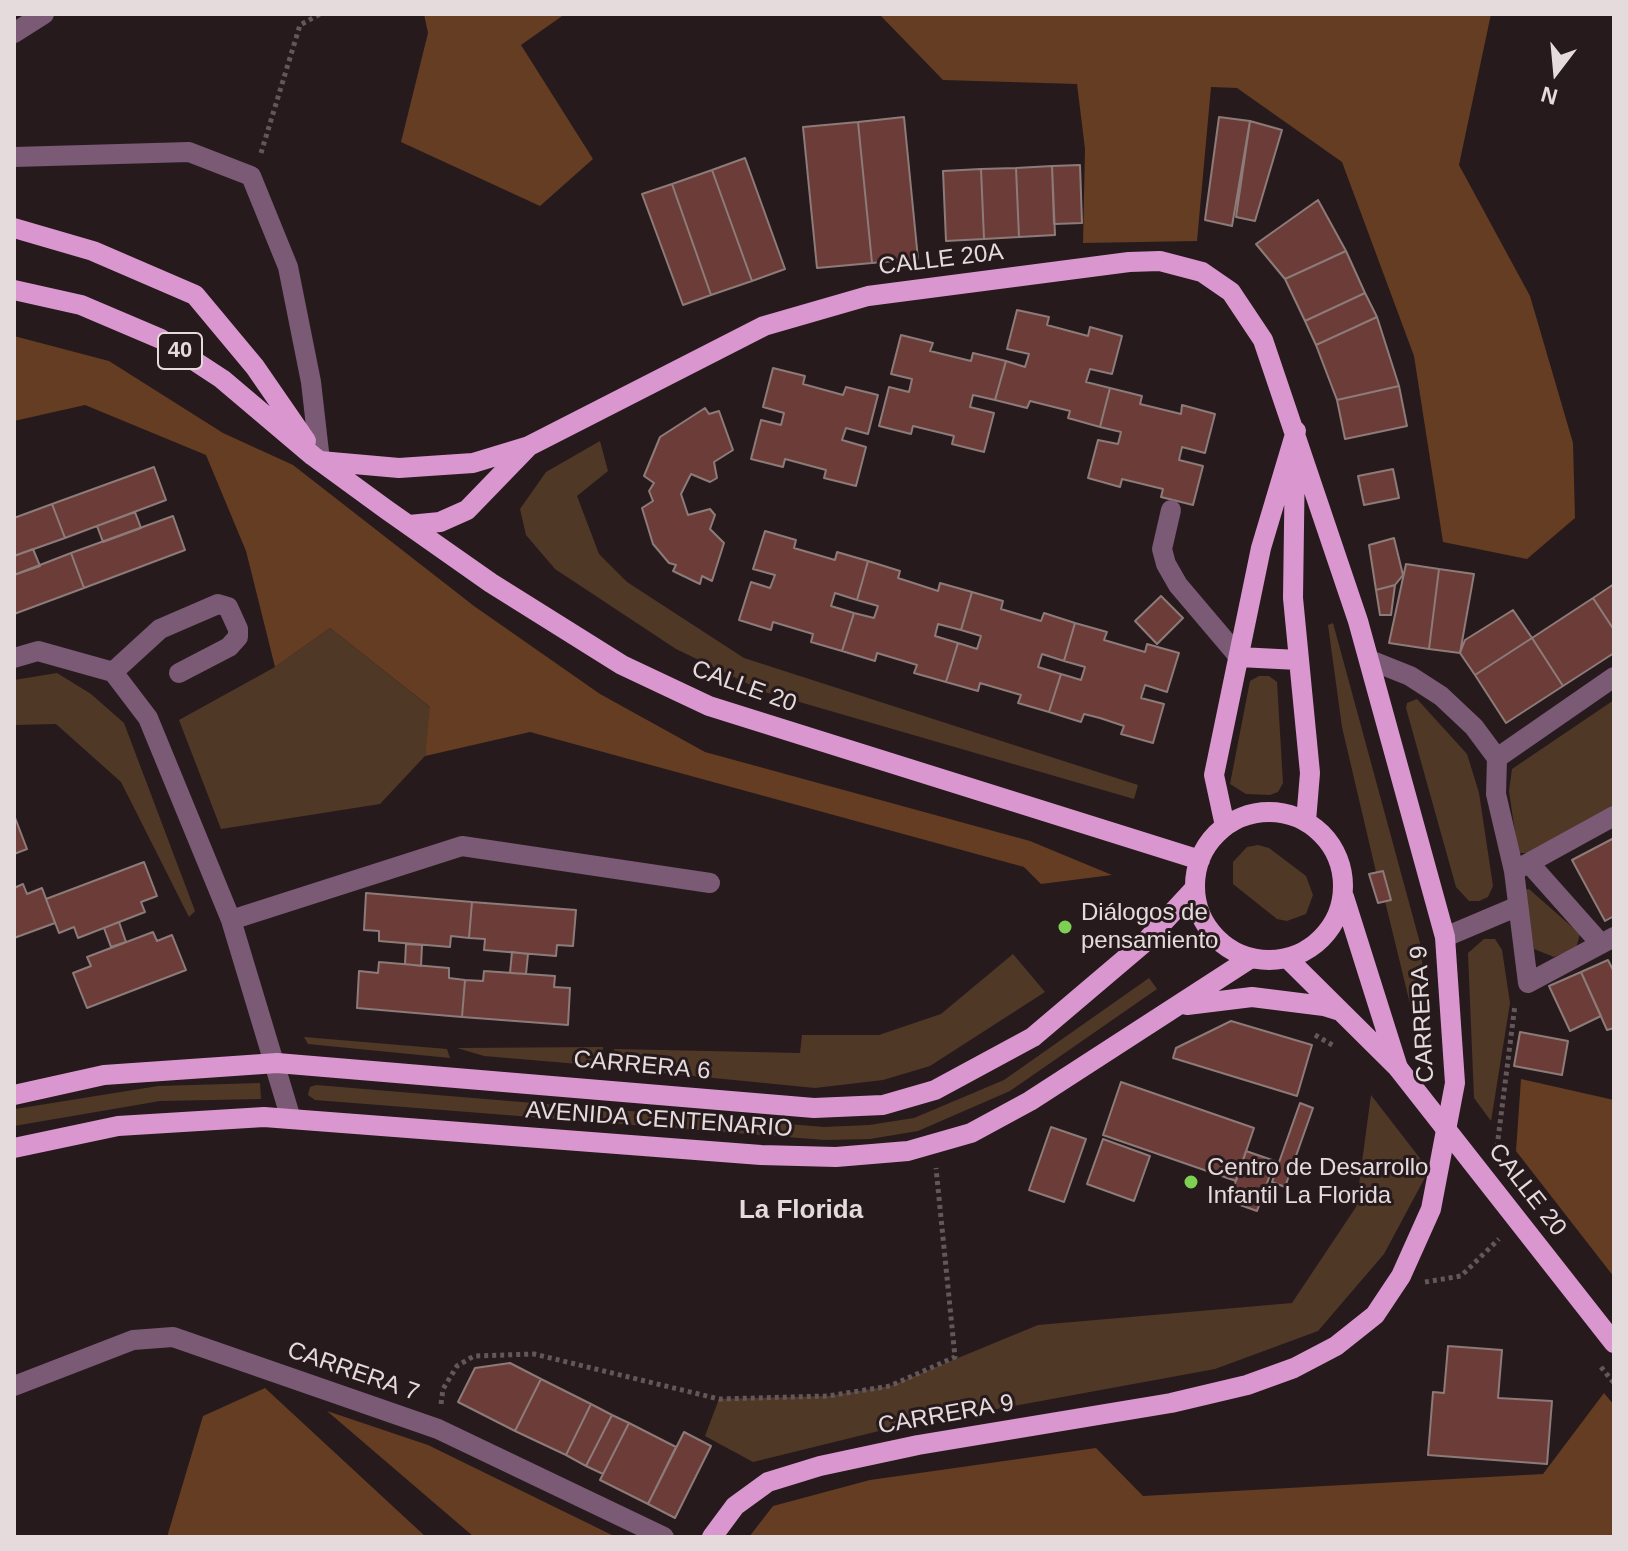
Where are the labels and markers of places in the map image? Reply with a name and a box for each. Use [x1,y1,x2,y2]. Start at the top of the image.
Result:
place label: Diálogos de pensamiento [1081,899,1218,955]
marker: Diálogos de pensamiento [1056,918,1074,936]
place label: Centro de Desarrollo Infantil La Florida [1207,1154,1428,1210]
marker: Centro de Desarrollo Infantil La Florida [1182,1173,1200,1191]

